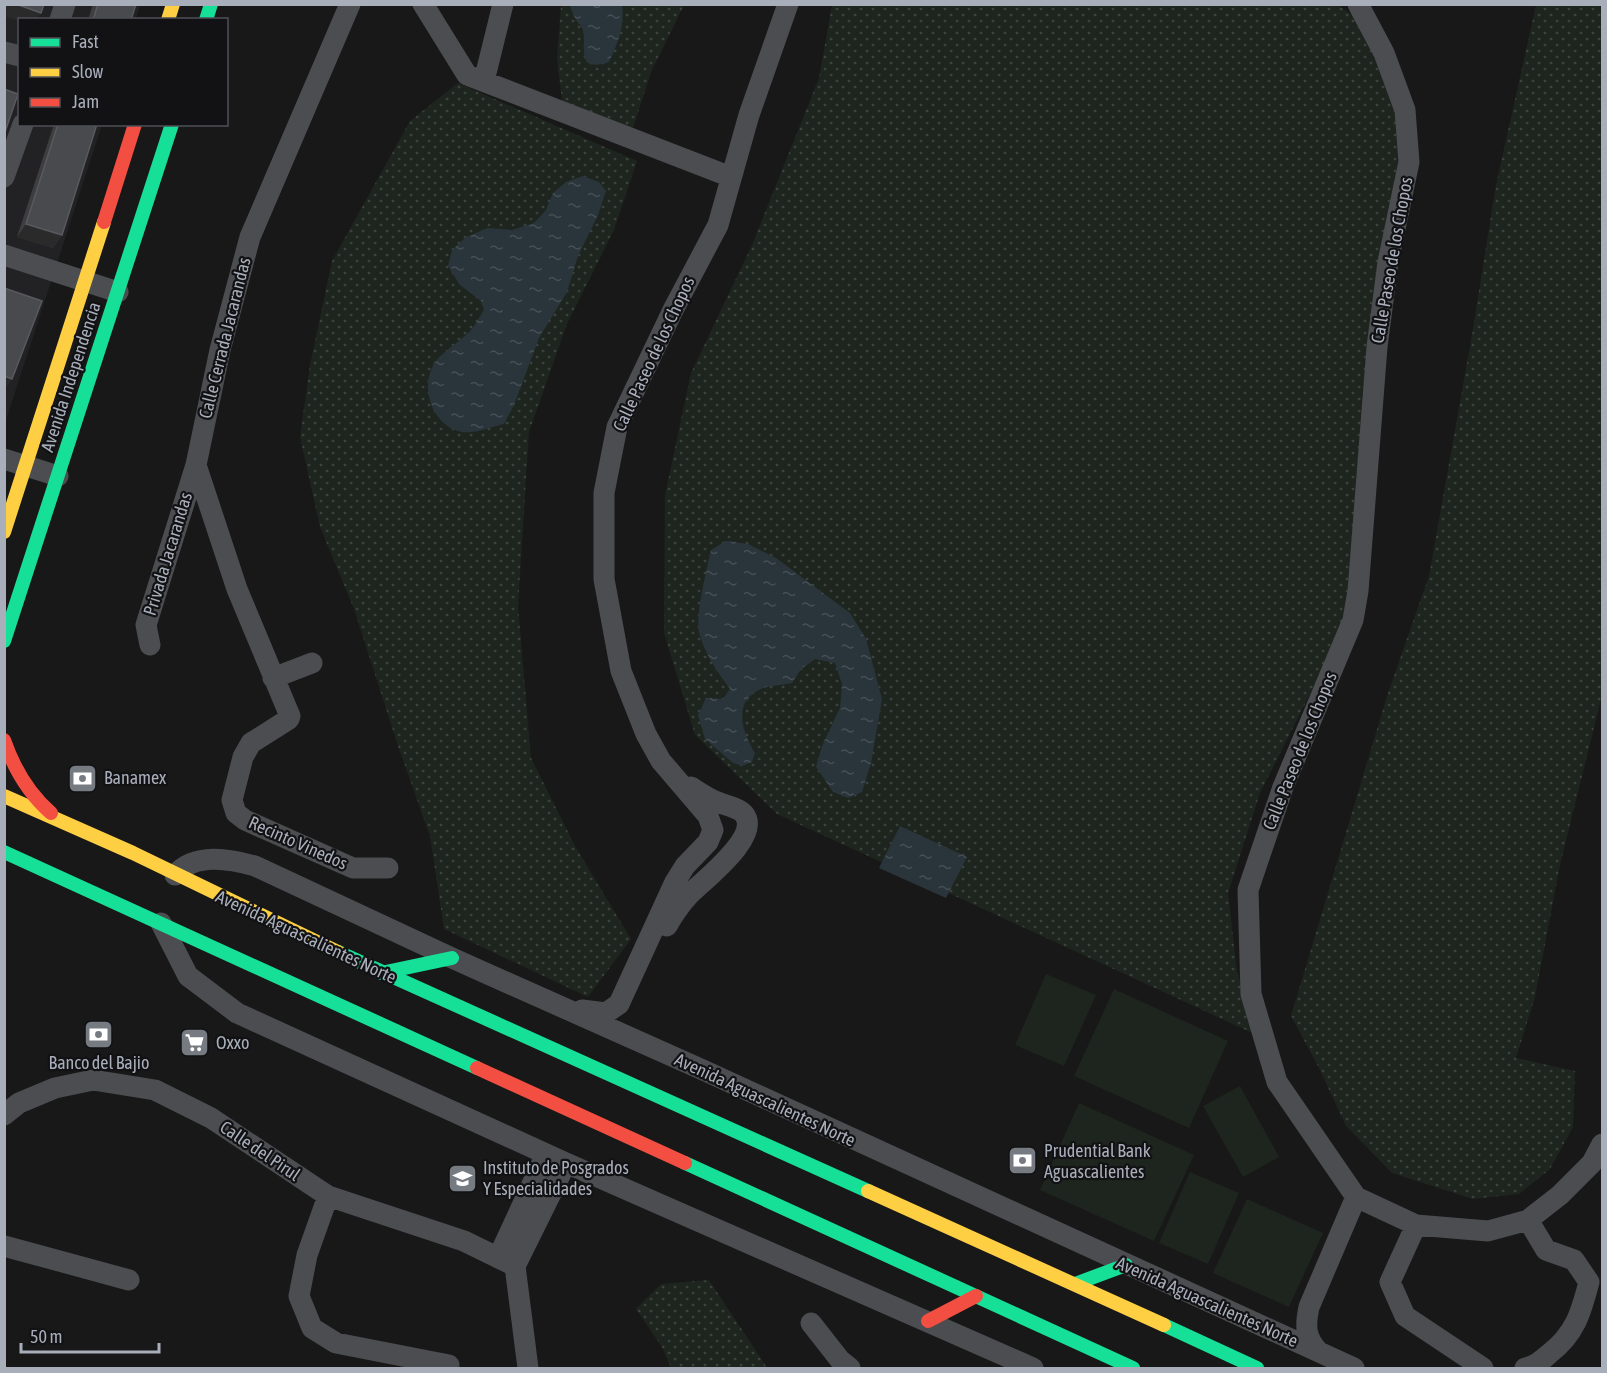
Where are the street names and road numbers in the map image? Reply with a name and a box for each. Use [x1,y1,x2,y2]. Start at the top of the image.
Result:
street label: Calle Paseo de los Chopos [1367,175,1416,345]
street label: Calle Cerrada Jacarandas [194,255,255,421]
street label: Calle Paseo de los Chopos [608,273,699,435]
street label: Avenida Independencia [36,299,105,455]
street label: Privada Jacarandas [139,490,196,618]
street label: Calle Paseo de los Chopos [1258,669,1341,833]
street label: Recinto Vinedos [246,811,351,874]
street label: Avenida Aguascalientes Norte [213,885,400,988]
street label: Avenida Aguascalientes Norte [672,1048,859,1151]
street label: Calle del Pirul [216,1116,304,1185]
street label: Avenida Aguascalientes Norte [1113,1252,1301,1351]

